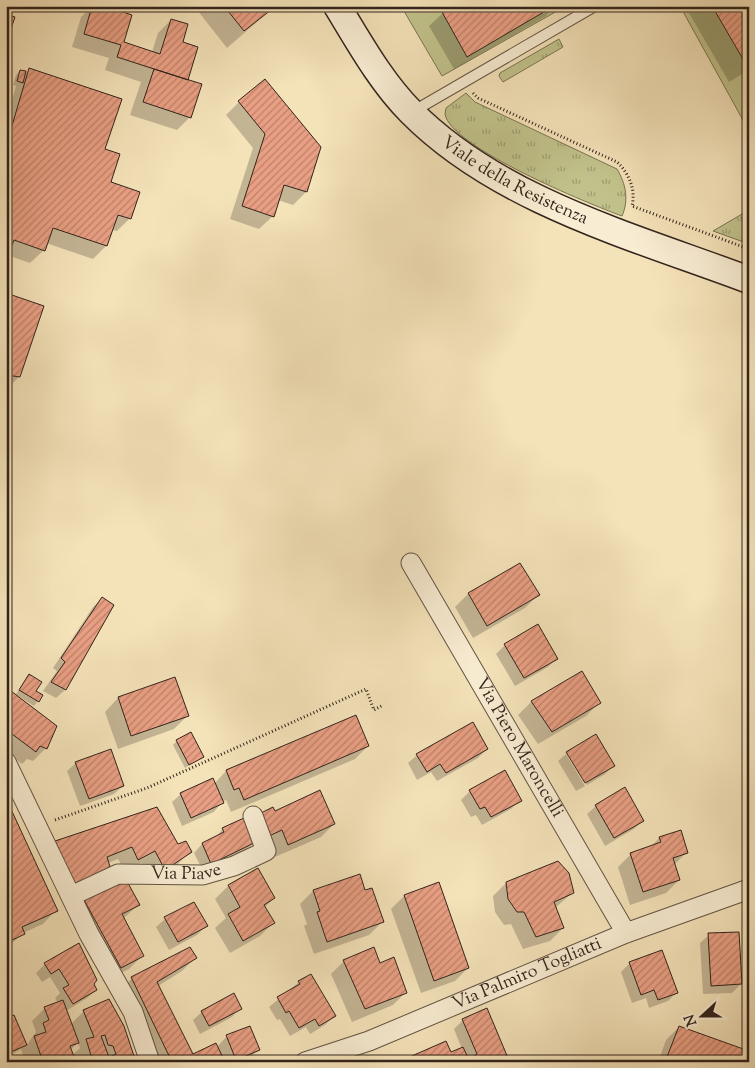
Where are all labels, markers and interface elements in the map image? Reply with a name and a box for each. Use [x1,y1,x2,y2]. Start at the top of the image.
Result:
street label: Viale della Resistenza [435,130,592,232]
street label: Via Piero Maroncelli [468,673,569,823]
street label: Via Piave [150,857,225,888]
street label: Via Palmiro Togliatti [449,932,606,1017]
north arrow [678,990,728,1040]
text: N [680,1011,703,1029]

